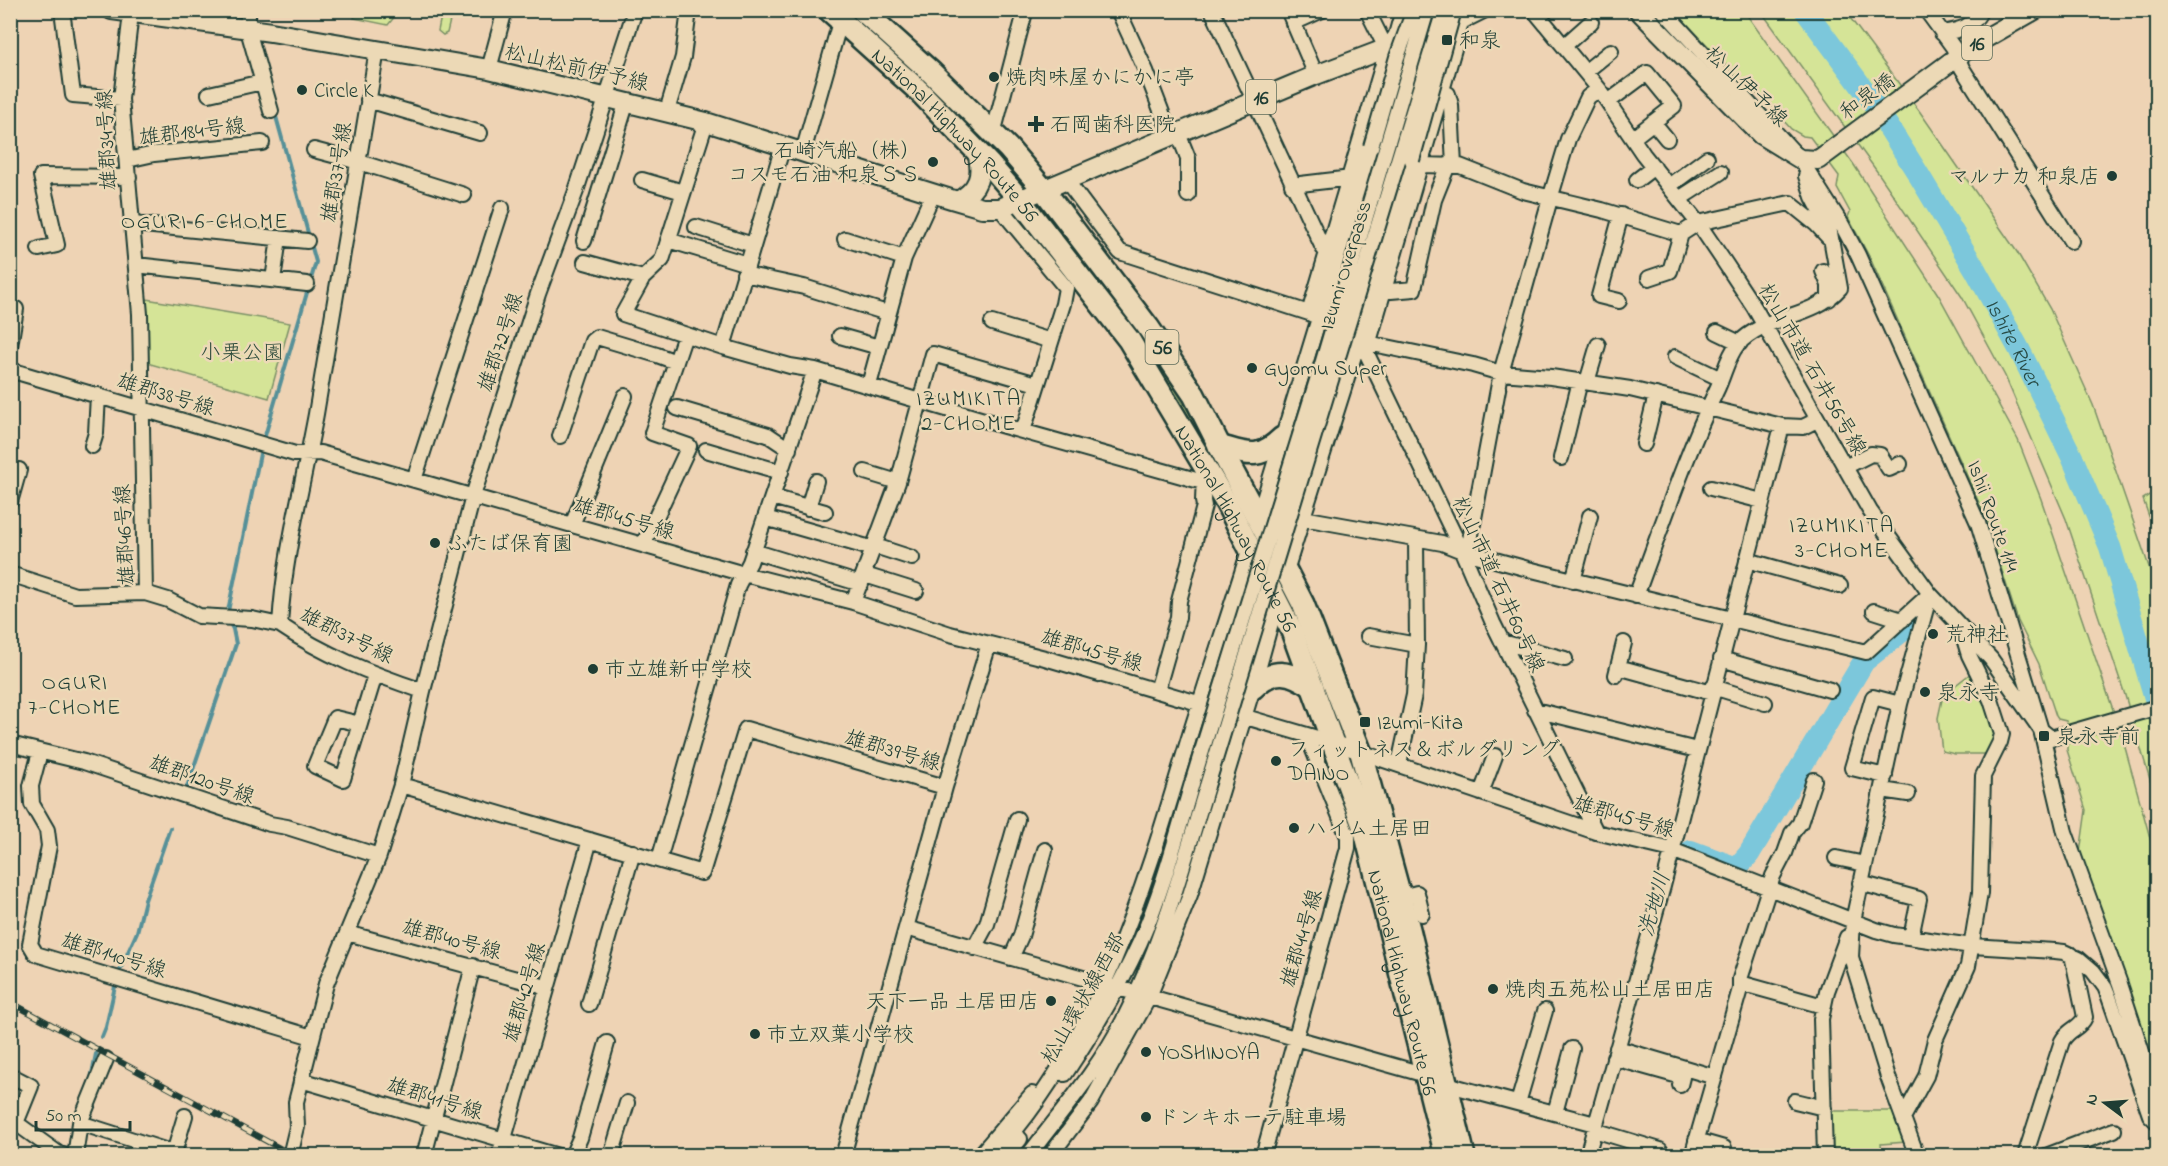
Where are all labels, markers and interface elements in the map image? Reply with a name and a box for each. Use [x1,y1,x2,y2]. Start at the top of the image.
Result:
road number: 16 [1962,26,1992,60]
place label: 和泉 [1459,27,1501,57]
marker: 和泉 [1440,33,1454,47]
street label: 松山松前伊予線 [502,38,652,100]
street label: 松山伊予線 [1697,40,1794,135]
street label: National Highway Route 56 [864,42,1045,230]
place label: 焼肉味屋かにかに亭 [1006,64,1195,94]
street label: 和泉橋 [1834,67,1902,128]
marker: 焼肉味屋かにかに亭 [987,70,1001,84]
place label: Circle K [314,77,374,107]
road number: 16 [1246,80,1276,114]
marker: Circle K [295,83,309,97]
street label: 雄郡34号線 [90,89,126,191]
place label: 石岡歯科医院 [1050,111,1176,141]
street label: 雄郡184号線 [137,112,247,154]
marker: 石岡歯科医院 [1027,115,1045,133]
street label: 雄郡37号線 [315,120,361,225]
place label: 石崎汽船（株） コスモ石油 和泉ＳＳ [728,137,921,191]
marker: 石崎汽船（株） コスモ石油 和泉ＳＳ [926,155,940,169]
place label: マルナカ 和泉店 [1948,163,2100,193]
marker: マルナカ 和泉店 [2105,169,2119,183]
street label: Izumi Overpass [1313,197,1381,334]
district label: OGURI 6-CHOME [121,207,289,239]
street label: 松山市道 石井56号線 [1750,278,1873,462]
street label: 雄郡72号線 [472,289,532,396]
water label: Ishite River [1975,294,2049,396]
road number: 56 [1146,330,1178,364]
park label: 小栗公園 [200,339,284,369]
place label: Gyomu Super [1264,355,1387,387]
marker: Gyomu Super [1245,361,1259,375]
street label: 雄郡38号線 [113,367,218,425]
district label: IZUMIKITA 2-CHOME [916,384,1022,441]
street label: National Highway Route 56 [1166,420,1303,638]
street label: Ishii Route 114 [1958,457,2026,577]
street label: 雄郡46号線 [108,483,144,587]
street label: 雄郡45号線 [569,491,678,549]
street label: 松山市道 石井60号線 [1443,492,1551,678]
district label: IZUMIKITA 3-CHOME [1789,511,1895,568]
place label: ふたば保育園 [447,530,573,560]
marker: ふたば保育園 [428,536,442,550]
street label: 雄郡37号線 [294,601,398,672]
place label: 荒神社 [1945,621,2008,651]
street label: 雄郡45号線 [1037,623,1146,681]
marker: 荒神社 [1926,627,1940,641]
place label: 市立雄新中学校 [605,656,752,686]
marker: 市立雄新中学校 [586,662,600,676]
district label: OGURI 7-CHOME [28,668,122,725]
place label: 泉永寺 [1937,679,2000,709]
marker: 泉永寺 [1918,685,1932,699]
place label: Izumi-Kita [1377,709,1463,739]
marker: Izumi-Kita [1358,715,1372,729]
place label: 泉永寺前 [2056,723,2140,753]
street label: 雄郡39号線 [841,724,944,780]
marker: 泉永寺前 [2037,729,2051,743]
place label: フィットネス＆ボルダリング DAINO [1287,736,1561,790]
street label: 雄郡120号線 [144,749,258,813]
marker: フィットネス＆ボルダリング DAINO [1269,754,1283,768]
street label: 雄郡45号線 [1569,789,1678,847]
place label: ハイム土居田 [1306,815,1431,845]
marker: ハイム土居田 [1287,821,1301,835]
street label: National Highway Route 56 [1358,867,1443,1099]
water label: 洗地川 [1631,869,1680,941]
street label: 雄郡44号線 [1275,886,1331,991]
street label: 雄郡40号線 [398,913,504,969]
street label: 雄郡140号線 [57,927,170,987]
street label: 松山環状線西部 [1035,928,1134,1070]
street label: 雄郡42号線 [497,939,555,1046]
place label: 焼肉五苑松山土居田店 [1505,976,1715,1006]
marker: 焼肉五苑松山土居田店 [1486,982,1500,996]
place label: 天下一品 土居田店 [866,988,1039,1018]
marker: 天下一品 土居田店 [1044,994,1058,1008]
place label: 市立双葉小学校 [767,1021,914,1051]
marker: 市立双葉小学校 [748,1027,762,1041]
place label: YOSHINOYA [1158,1039,1260,1069]
marker: YOSHINOYA [1139,1045,1153,1059]
street label: 雄郡41号線 [383,1071,486,1129]
north arrow [2075,1073,2135,1133]
text: N [2079,1091,2106,1108]
scale bar [36,1094,130,1132]
text: 50 m [45,1104,82,1130]
place label: ドンキホーテ駐車場 [1158,1104,1347,1134]
marker: ドンキホーテ駐車場 [1139,1110,1153,1124]

